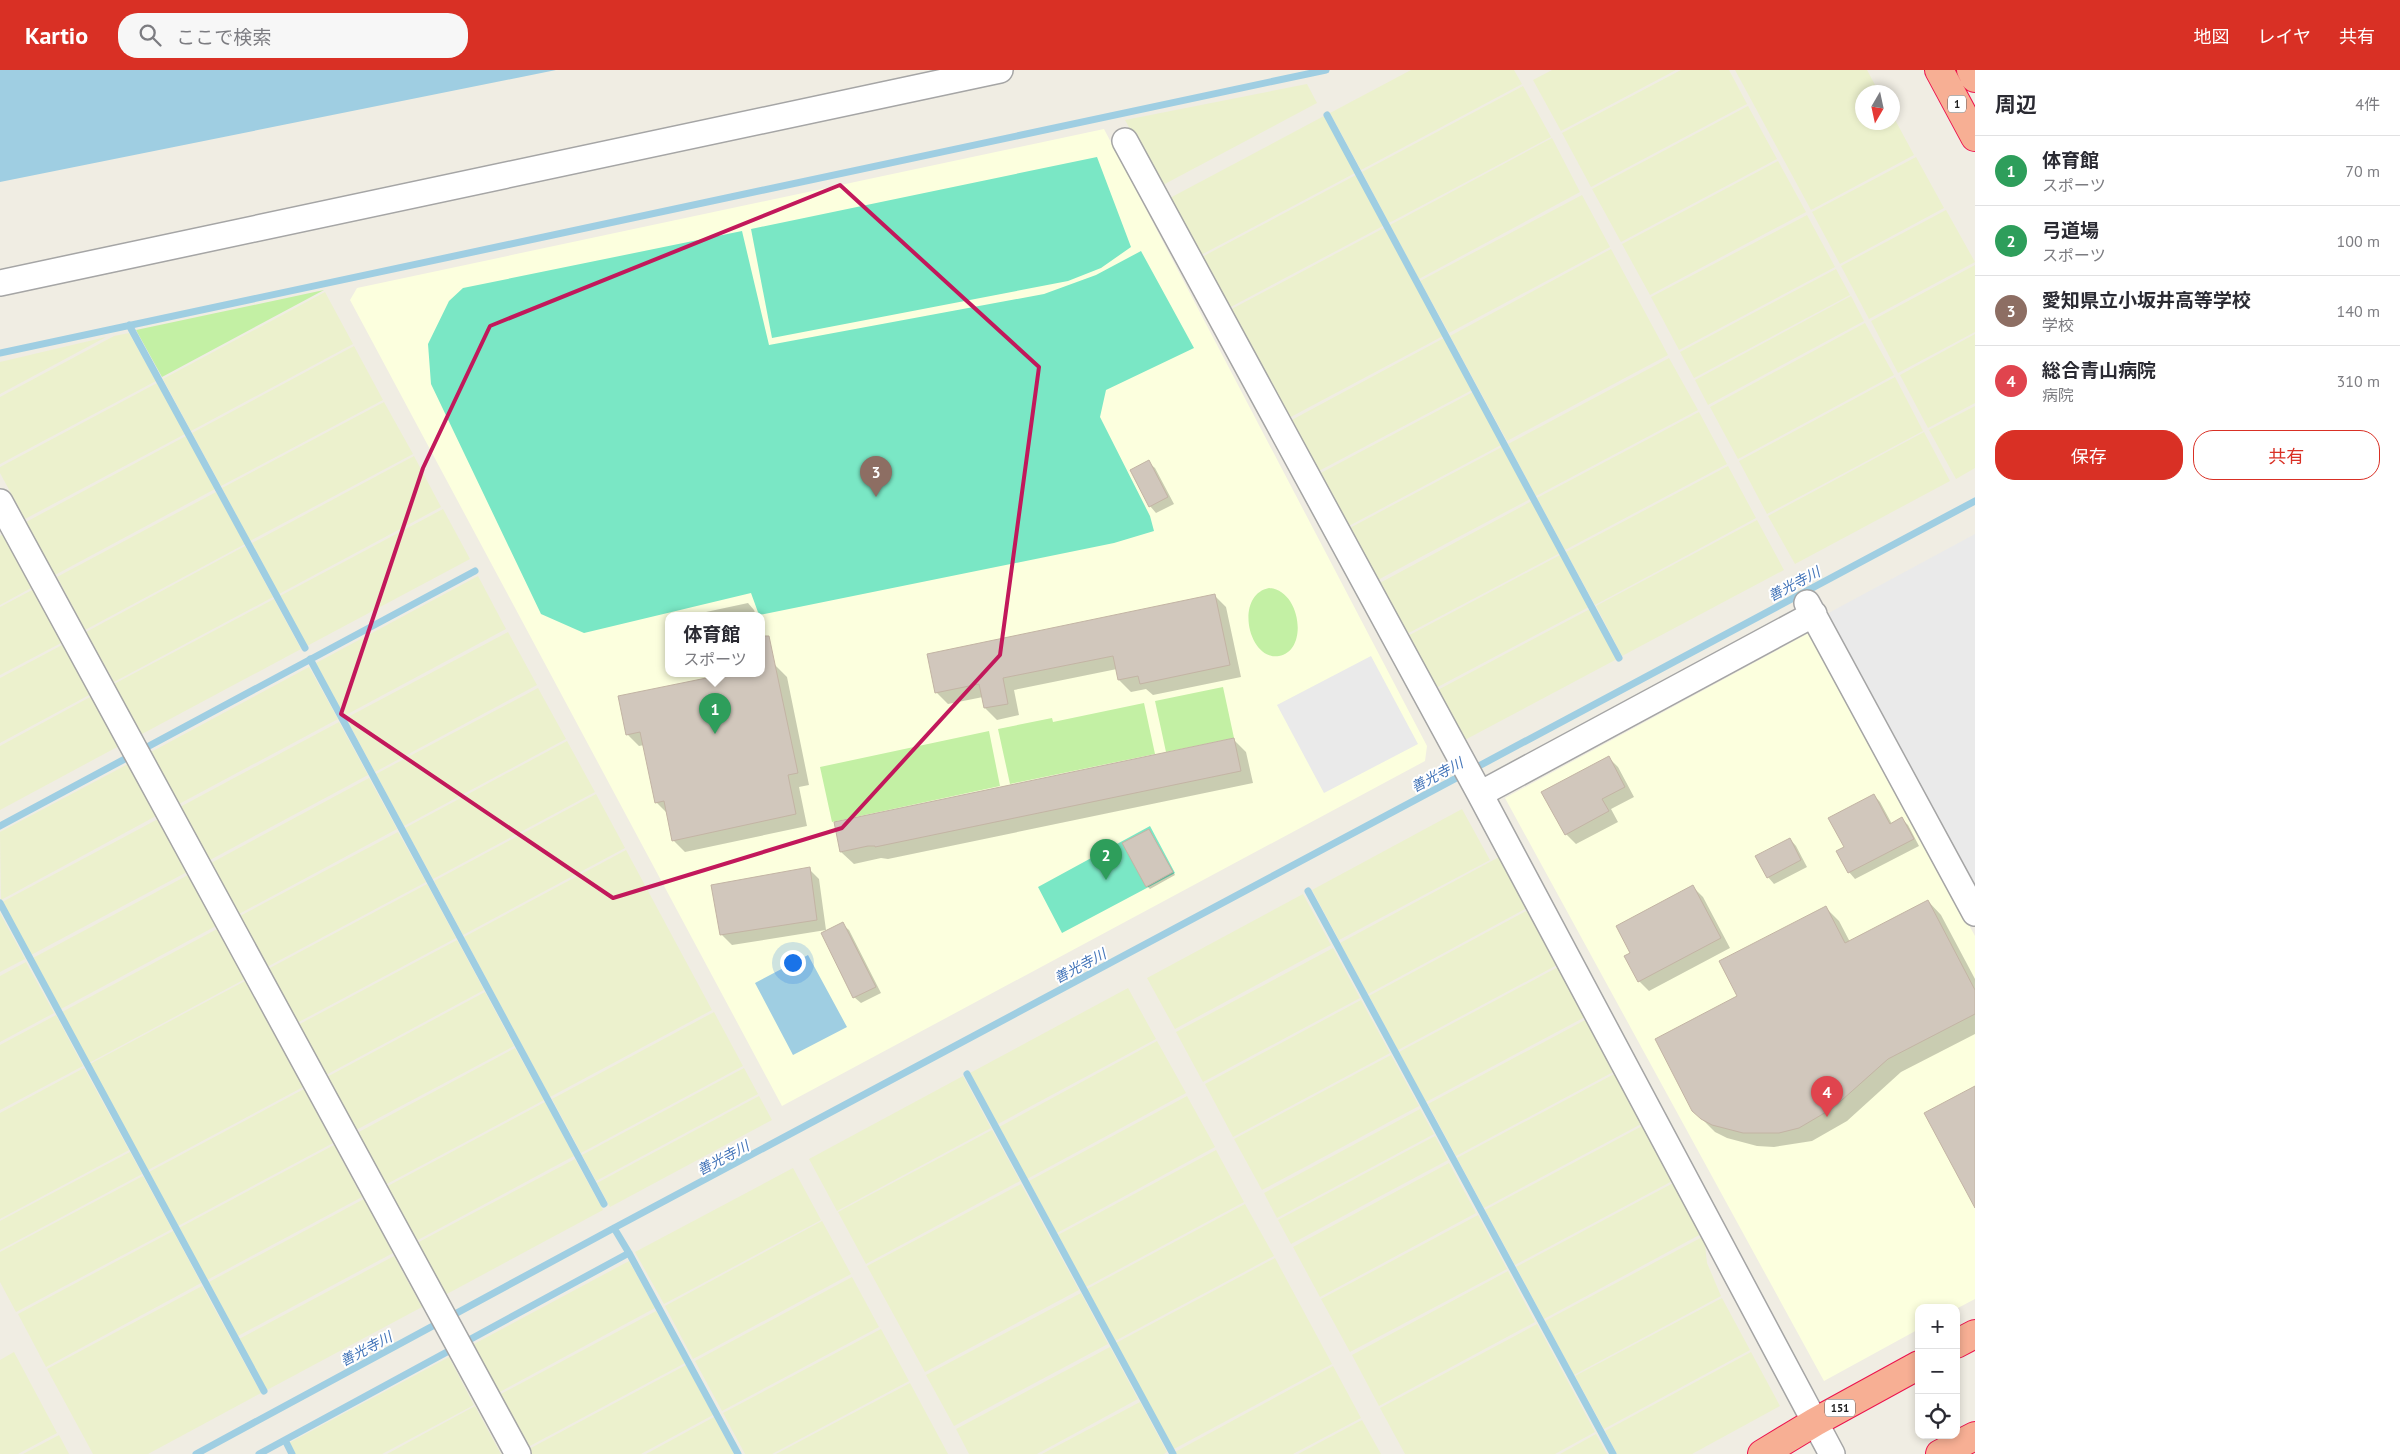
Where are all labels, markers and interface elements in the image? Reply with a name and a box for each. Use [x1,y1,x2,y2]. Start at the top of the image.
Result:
search box [118,13,468,58]
text: Kartio [25,20,88,51]
icon: search [136,21,164,49]
text: ここで検索 [176,25,271,49]
text: 地図 [2194,25,2230,48]
text: レイヤ [2258,25,2311,48]
text: 共有 [2339,25,2375,48]
north arrow [1855,85,1900,130]
text: 周辺 [1995,91,2037,118]
text: 4件 [2355,94,2380,114]
road number: 1 [1948,96,1966,112]
text: 体育館 [2042,148,2099,172]
text: 1 [2006,161,2016,181]
text: 70 m [2345,161,2380,181]
text: スポーツ [2042,175,2106,195]
text: 弓道場 [2042,218,2099,242]
text: 2 [2006,231,2016,251]
text: 100 m [2337,231,2380,251]
text: スポーツ [2042,245,2106,265]
text: 愛知県立小坂井高等学校 [2042,288,2251,312]
text: 3 [2006,301,2016,321]
text: 140 m [2337,301,2380,321]
text: 学校 [2042,315,2074,335]
text: 総合青山病院 [2042,358,2156,382]
text: 4 [2006,371,2016,391]
text: 310 m [2337,371,2380,391]
text: 病院 [2042,385,2074,405]
button: 保存 [1995,430,2183,480]
button: 共有 [2193,430,2380,480]
pin: 3 [860,456,892,497]
water label: 善光寺川 [1765,562,1825,605]
popup [665,612,765,677]
text: 体育館 [683,622,740,646]
text: スポーツ [683,649,747,669]
pin: 1 [699,693,731,734]
water label: 善光寺川 [1408,753,1468,796]
pin: 2 [1090,839,1122,880]
water label: 善光寺川 [1051,944,1111,987]
your location [780,950,806,976]
pin: 4 [1811,1076,1843,1117]
water label: 善光寺川 [694,1136,754,1179]
map controls [1915,1304,1960,1439]
button: + [1915,1304,1960,1349]
water label: 善光寺川 [337,1327,397,1370]
button: − [1915,1349,1960,1394]
button: locate [1915,1394,1960,1439]
road number: 151 [1825,1400,1855,1416]

